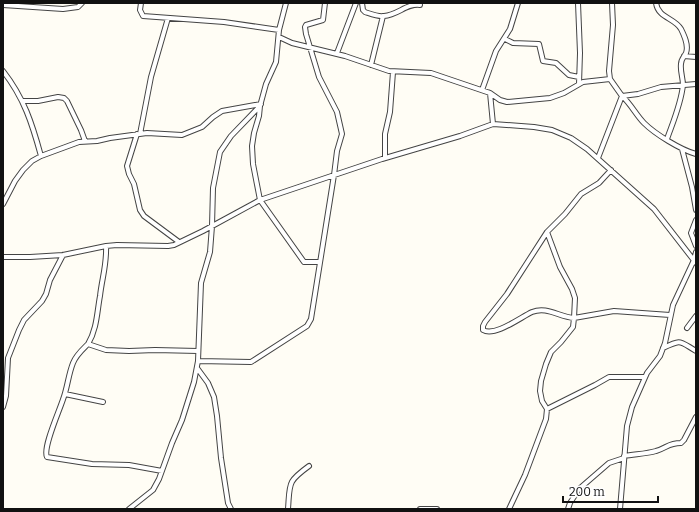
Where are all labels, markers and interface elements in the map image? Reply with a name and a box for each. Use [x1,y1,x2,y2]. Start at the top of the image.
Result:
scale bar [563,478,658,504]
text: 200 m [569,485,605,499]

